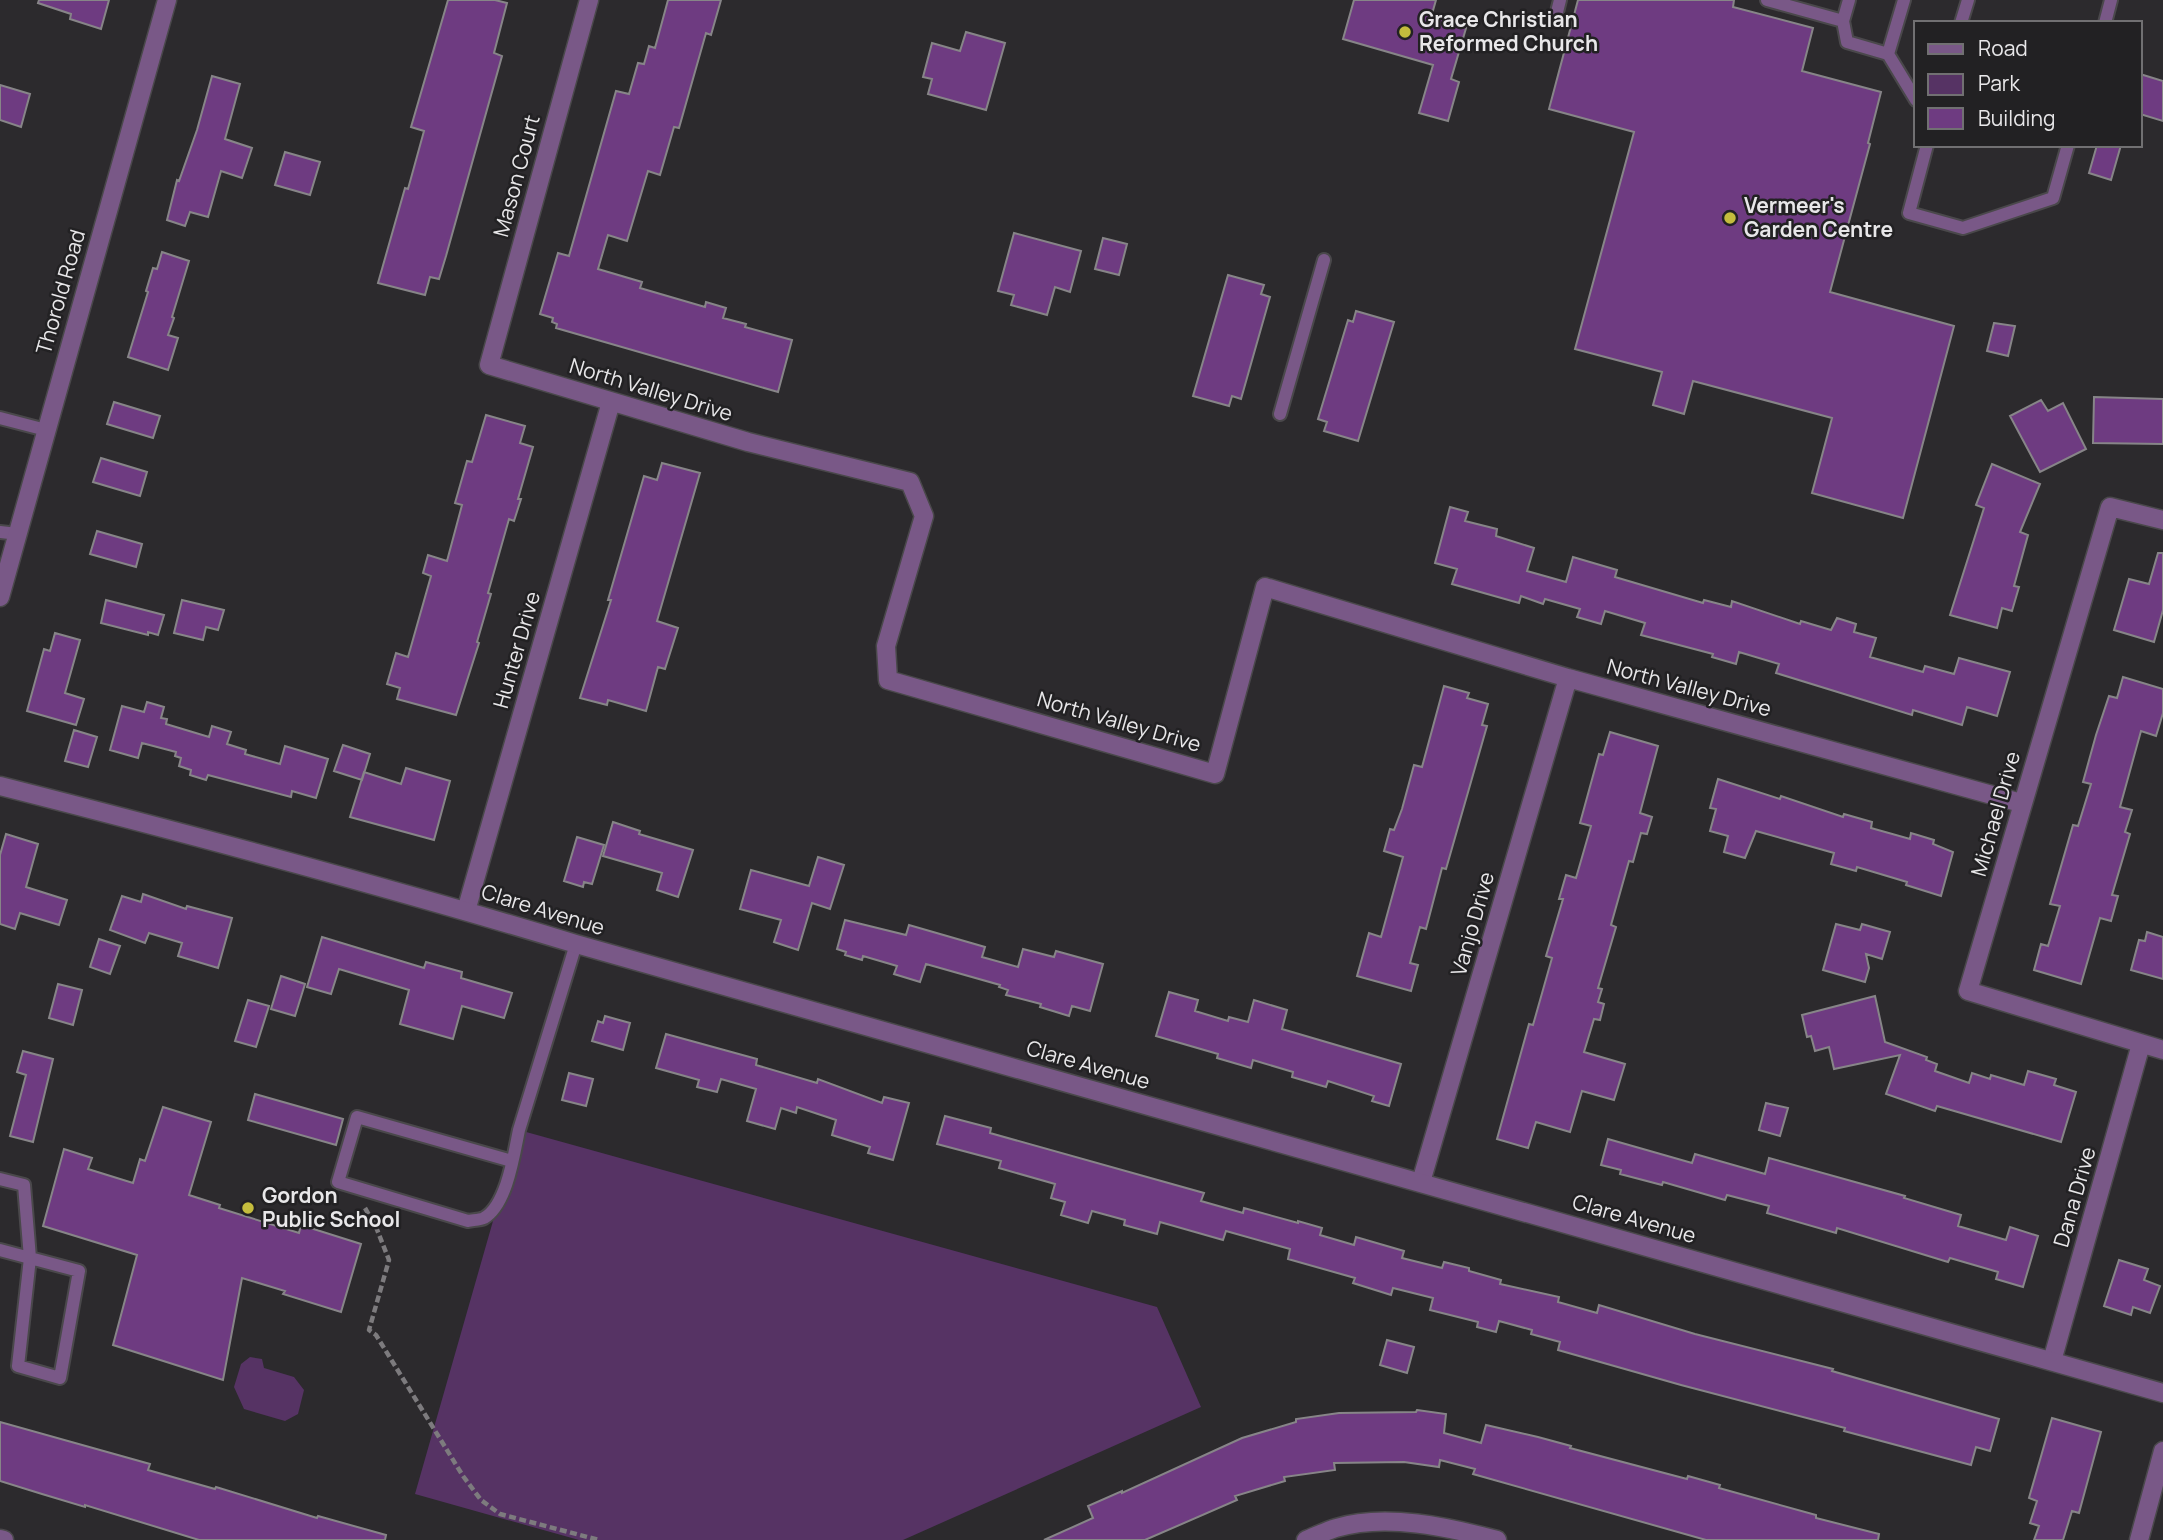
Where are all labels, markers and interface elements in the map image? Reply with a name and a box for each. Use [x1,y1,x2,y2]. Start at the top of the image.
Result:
place label: Grace Christian Reformed Church [1419,5,1598,57]
legend [1914,21,2142,147]
marker: Grace Christian Reformed Church [1397,24,1413,40]
text: Road [1978,34,2028,62]
text: Park [1978,69,2020,97]
text: Building [1978,104,2055,132]
street label: Mason Court [486,112,546,240]
place label: Vermeer's Garden Centre [1744,191,1893,243]
marker: Vermeer's Garden Centre [1722,210,1738,226]
street label: Thorold Road [29,226,91,357]
street label: North Valley Drive [566,351,736,427]
street label: Hunter Drive [486,588,546,711]
street label: North Valley Drive [1604,652,1775,722]
street label: North Valley Drive [1034,684,1204,758]
street label: Michael Drive [1964,748,2026,879]
street label: Vanjo Drive [1444,869,1500,979]
street label: Clare Avenue [478,877,608,941]
street label: Clare Avenue [1023,1033,1153,1095]
street label: Dana Drive [2046,1143,2102,1250]
place label: Gordon Public School [262,1181,400,1233]
street label: Clare Avenue [1569,1187,1699,1249]
marker: Gordon Public School [240,1200,256,1216]

